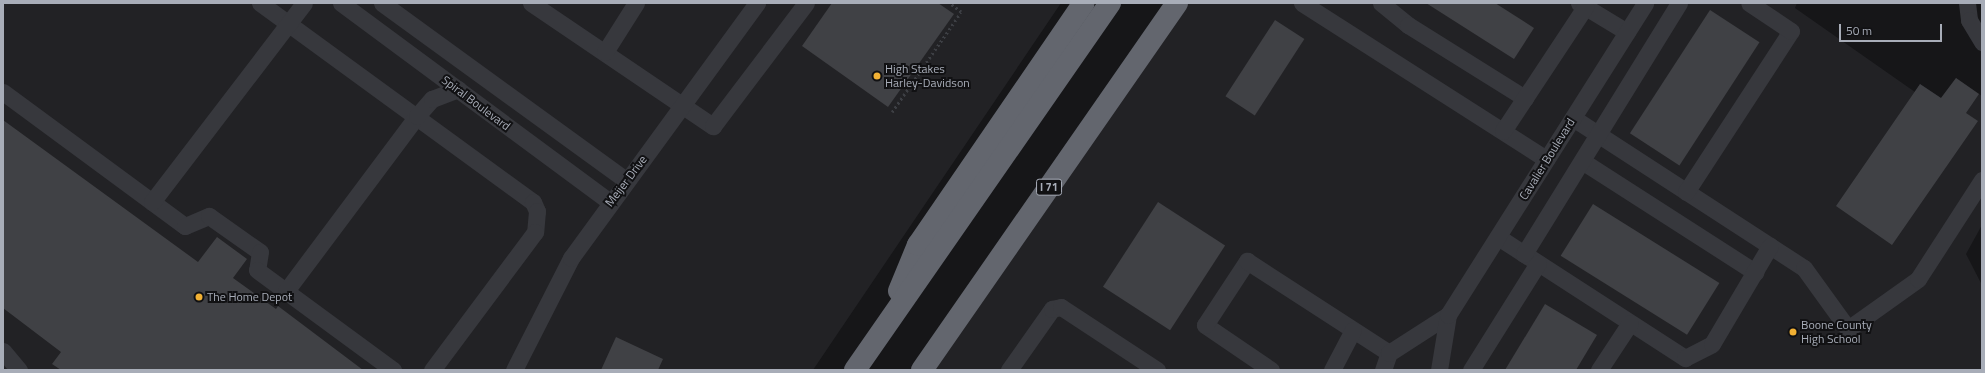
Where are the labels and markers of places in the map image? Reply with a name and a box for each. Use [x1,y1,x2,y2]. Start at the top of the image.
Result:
place label: High Stakes Harley-Davidson [885,62,970,90]
marker: High Stakes Harley-Davidson [872,71,882,81]
place label: The Home Depot [207,290,292,304]
marker: The Home Depot [194,292,204,302]
place label: Boone County High School [1801,318,1872,346]
marker: Boone County High School [1788,327,1798,337]

